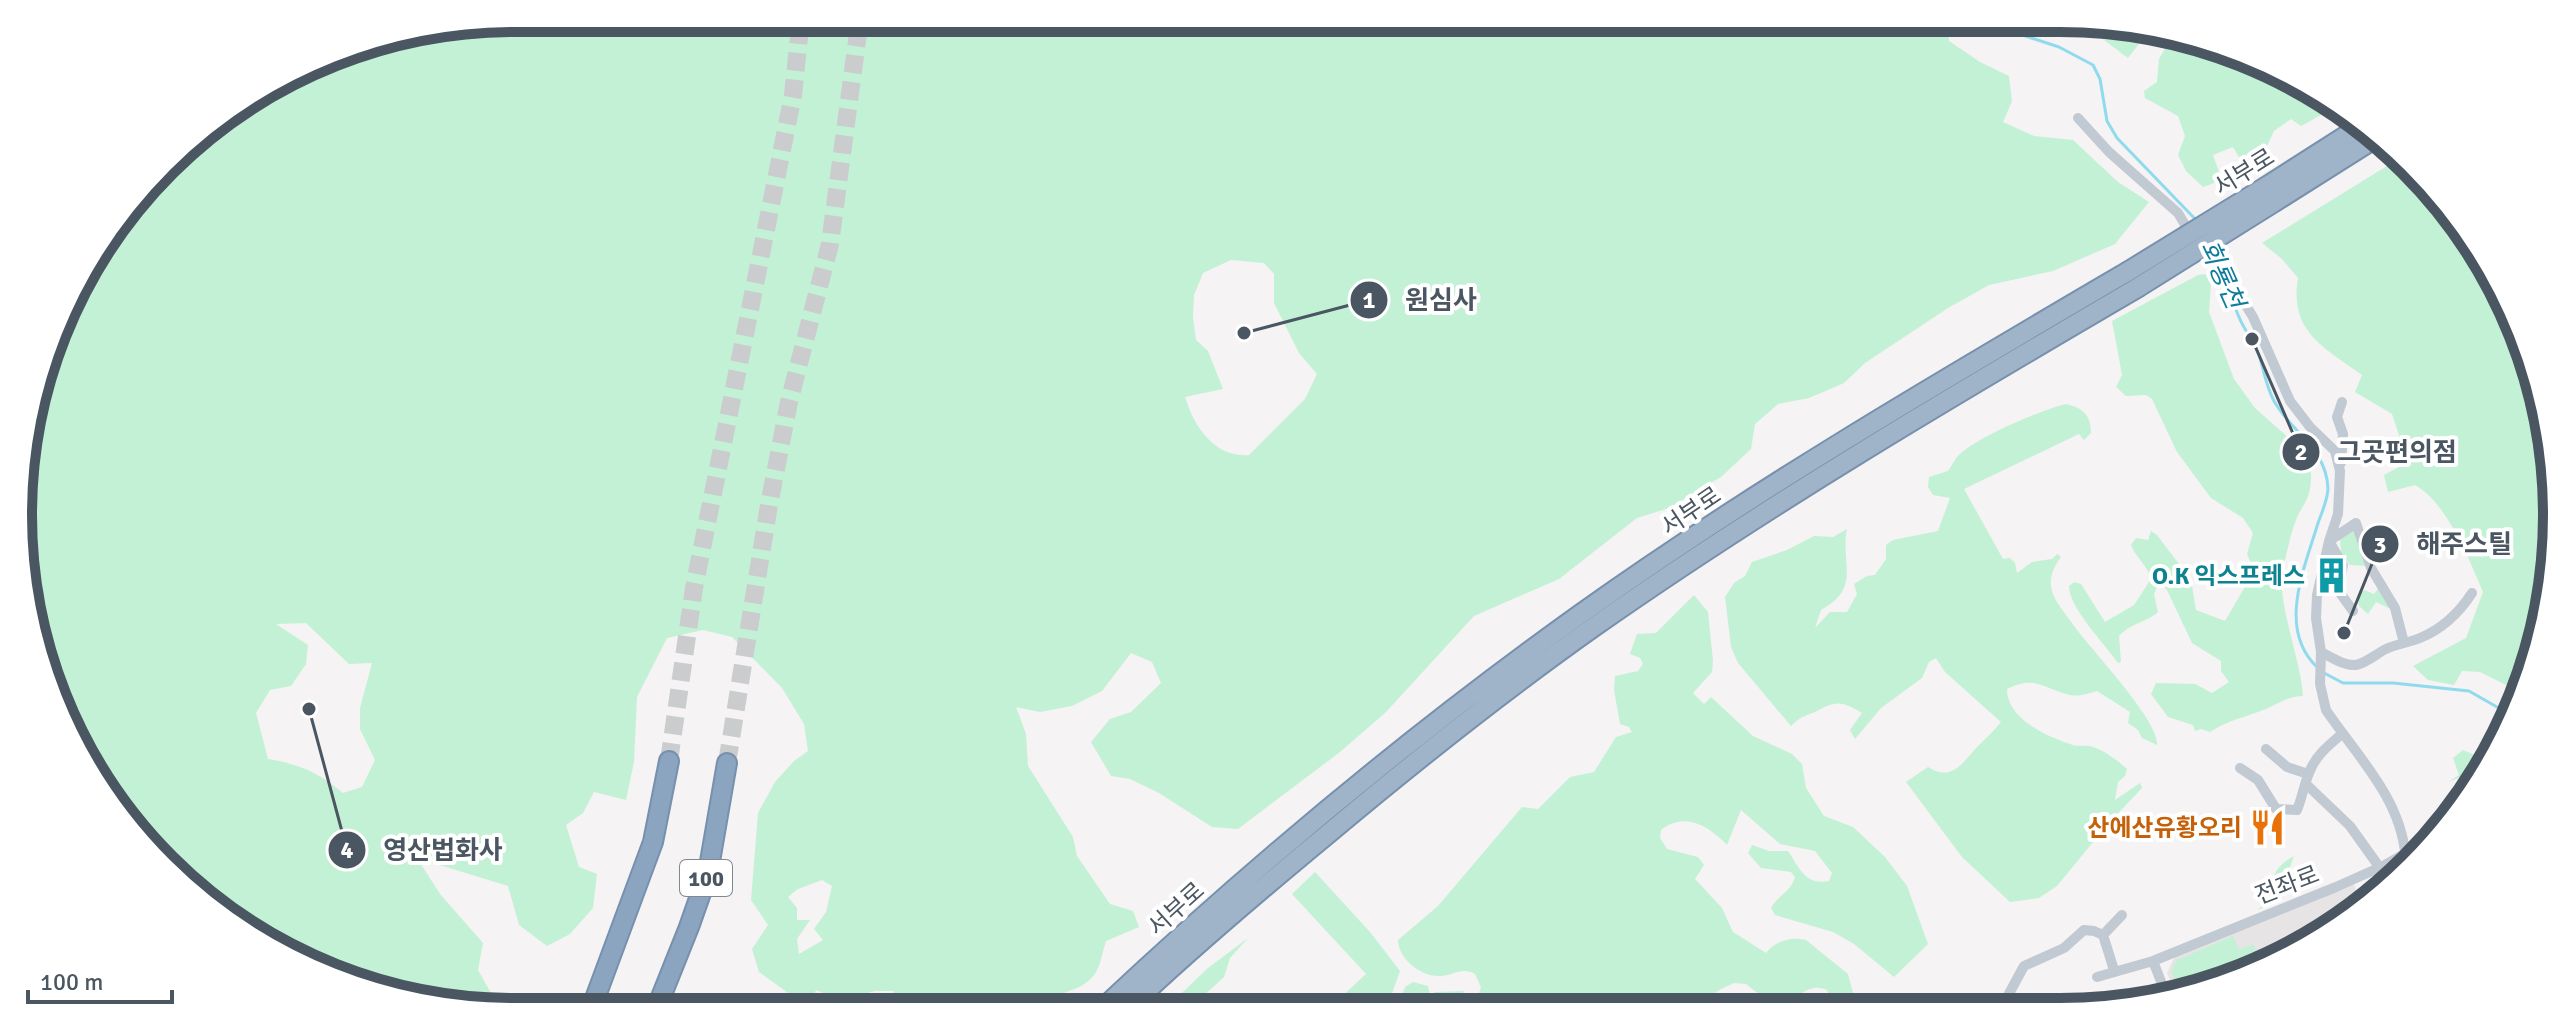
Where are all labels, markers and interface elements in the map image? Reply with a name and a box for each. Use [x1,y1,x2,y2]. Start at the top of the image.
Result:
street label: 서부로 [2208,142,2280,202]
water label: 회룡천 [2192,235,2252,317]
callout: 원심사 [1349,275,1493,325]
text: 1 [1363,285,1376,315]
text: 원심사 [1405,285,1477,317]
callout: 그곳편의점 [2281,427,2472,477]
text: 2 [2295,437,2307,467]
text: 그곳편의점 [2337,437,2457,469]
street label: 서부로 [1655,480,1727,542]
callout: 해주스틸 [2360,519,2528,569]
text: 해주스틸 [2416,529,2512,561]
text: 3 [2374,530,2386,560]
building icon: O.K 익스프레스 [2312,557,2350,595]
place label: O.K 익스프레스 [2152,561,2305,591]
restaurant icon: 산에산유황오리 [2249,809,2287,847]
place label: 산에산유황오리 [2087,813,2242,843]
callout: 영산법화사 [327,825,518,875]
text: 4 [341,835,354,865]
text: 영산법화사 [383,835,503,867]
street label: 전좌로 [2251,859,2323,911]
road number: 100 [680,860,732,896]
street label: 서부로 [1141,876,1211,942]
scale bar [28,954,172,1004]
text: 100 m [40,967,103,997]

